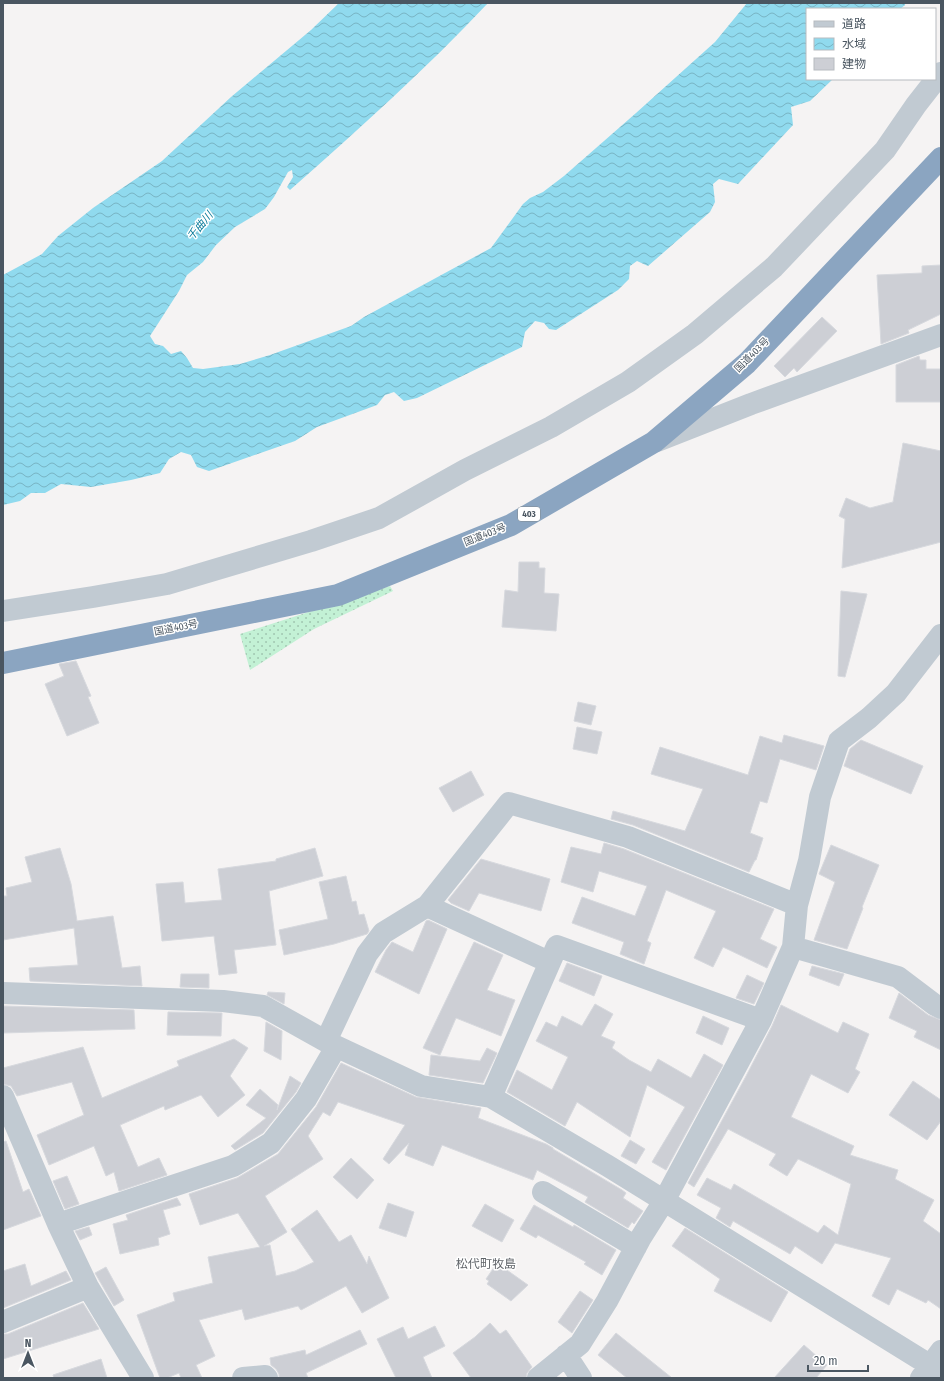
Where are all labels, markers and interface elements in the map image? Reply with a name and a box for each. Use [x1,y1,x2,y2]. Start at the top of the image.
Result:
legend [806,8,936,80]
text: 道路 [842,17,866,31]
text: 水域 [842,37,866,51]
text: 建物 [842,57,866,71]
water label: 千曲川 [184,208,216,243]
street label: 国道403号 [732,335,772,375]
road number: 403 [518,507,540,521]
street label: 国道403号 [462,521,508,549]
street label: 国道403号 [153,618,199,638]
district label: 松代町牧島 [456,1257,516,1271]
north arrow [8,1333,48,1373]
text: N [25,1337,31,1350]
scale bar [808,1347,868,1373]
text: 20 m [814,1354,838,1368]

